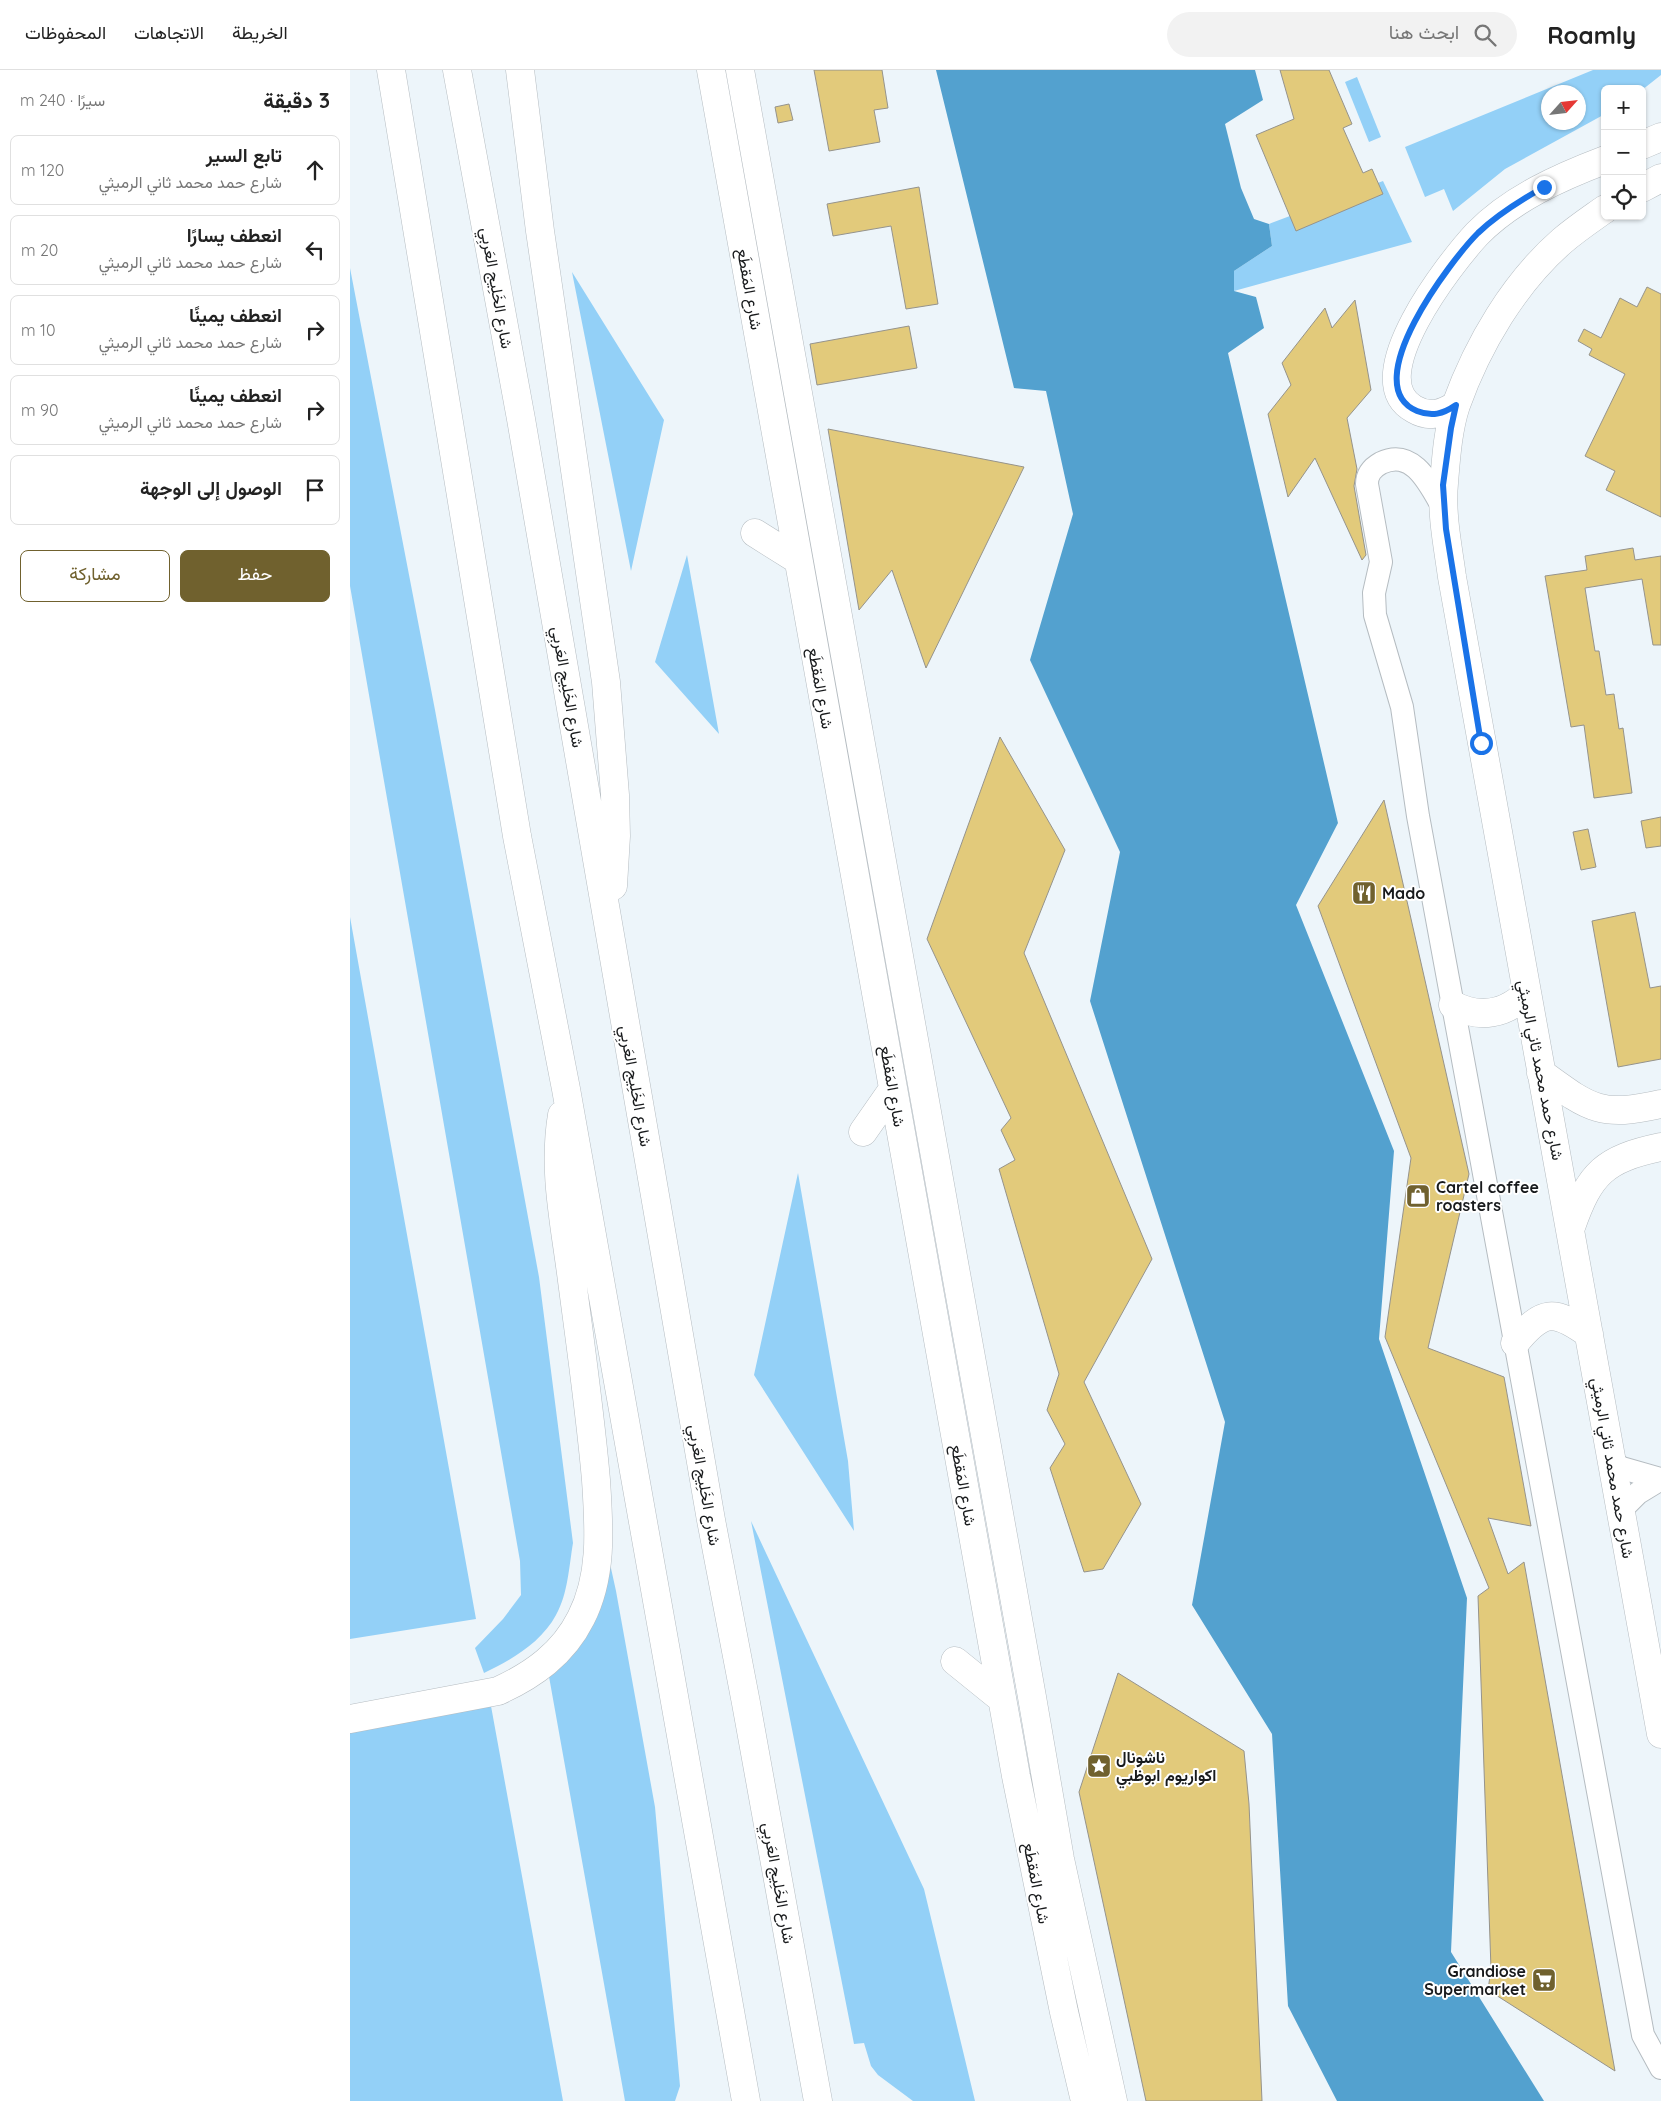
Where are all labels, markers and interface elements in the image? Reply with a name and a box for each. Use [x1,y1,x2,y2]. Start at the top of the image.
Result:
search box [1167,12,1517,57]
text: ابحث هنا [1389,20,1459,44]
text: Roamly [1547,20,1636,50]
text: المحفوظات [25,21,106,44]
text: الاتجاهات [134,21,204,44]
text: الخريطة [232,21,288,44]
icon: search [1471,21,1499,49]
north arrow [1541,85,1586,130]
map controls [1601,85,1646,220]
button: + [1601,85,1646,130]
text: 3 دقيقة [263,87,330,113]
text: سيرًا · 240 m [20,90,105,110]
button: − [1601,130,1646,175]
text: تابع السير [206,143,282,167]
icon: ahead [301,156,329,184]
text: 120 m [21,160,64,180]
text: شارع حمد محمد ثاني الرميثي [99,172,282,192]
button: locate [1601,175,1646,220]
route end [1533,176,1556,199]
text: انعطف يسارًا [187,223,282,247]
street label: شارع الخَلِيج العَربِي [473,226,518,351]
icon: left [301,236,329,264]
text: 20 m [21,240,58,260]
street label: شارع المَقطَع [731,247,767,332]
text: شارع حمد محمد ثاني الرميثي [99,252,282,272]
text: انعطف يمينًا [189,303,282,327]
icon: right [301,316,329,344]
text: 10 m [21,320,55,340]
text: شارع حمد محمد ثاني الرميثي [99,332,282,352]
text: انعطف يمينًا [189,383,282,407]
icon: right [301,396,329,424]
text: 90 m [21,400,58,420]
text: شارع حمد محمد ثاني الرميثي [99,412,282,432]
text: الوصول إلى الوجهة [140,476,282,500]
icon: arrive [301,476,329,504]
button: مشاركة [20,550,170,602]
button: حفظ [180,550,330,602]
street label: شارع الخَلِيج العَربِي [544,625,589,750]
street label: شارع المَقطَع [802,646,838,731]
route start [1470,732,1493,755]
restaurant icon: Mado [1351,880,1377,906]
place label: Mado [1382,883,1425,903]
street label: شارع حمد محمد ثاني الرميثي [1510,978,1568,1163]
street label: شارع الخَلِيج العَربِي [612,1024,657,1149]
street label: شارع المَقطَع [874,1044,910,1129]
place label: Cartel coffee roasters [1436,1177,1539,1215]
shop icon: Cartel coffee roasters [1405,1183,1431,1209]
street label: شارع حمد محمد ثاني الرميثي [1583,1376,1639,1561]
street label: شارع الخَلِيج العَربِي [681,1423,726,1548]
street label: شارع المَقطَع [945,1443,981,1528]
place label: ناشونال اكواريوم ابوظبي [1116,1747,1217,1789]
place icon: ناشونال اكواريوم ابوظبي [1086,1753,1112,1779]
street label: شارع الخَلِيج العَربِي [755,1821,800,1946]
street label: شارع المَقطَع [1017,1841,1055,1926]
place label: Grandiose Supermarket [1424,1961,1526,1999]
supermarket icon: Grandiose Supermarket [1531,1967,1557,1993]

